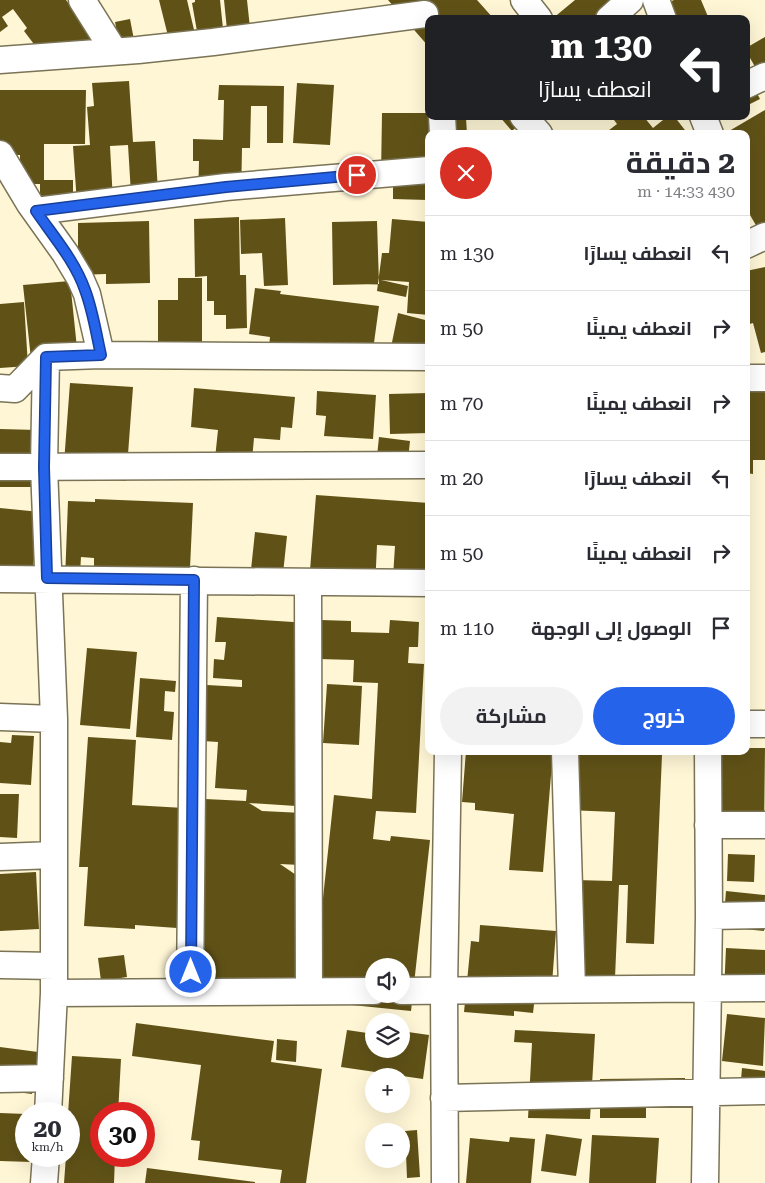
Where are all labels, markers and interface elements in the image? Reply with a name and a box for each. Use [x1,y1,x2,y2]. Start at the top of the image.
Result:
text: 130 m [551,26,652,67]
icon: left [670,35,735,100]
text: انعطف يسارًا [538,77,652,102]
text: 2 دقيقة [626,145,735,180]
button: close [440,147,492,199]
pin [336,154,378,196]
icon: arrive [343,161,371,189]
text: 430 m · 14:33 [637,182,735,201]
icon: left [707,239,735,267]
text: 130 m [440,242,494,265]
text: انعطف يسارًا [584,242,692,265]
icon: right [707,314,735,342]
text: 50 m [440,317,483,340]
text: انعطف يمينًا [586,317,692,340]
icon: right [707,389,735,417]
text: 70 m [440,392,483,415]
text: انعطف يمينًا [586,392,692,415]
icon: left [707,464,735,492]
text: 20 m [440,467,483,490]
text: انعطف يسارًا [584,467,692,490]
icon: right [707,539,735,567]
text: 50 m [440,542,483,565]
text: انعطف يمينًا [586,542,692,565]
icon: arrive [707,614,735,642]
text: 110 m [440,617,494,640]
text: الوصول إلى الوجهة [531,617,692,640]
button: مشاركة [440,687,583,745]
button: خروج [593,687,735,745]
position arrow [164,945,216,997]
map controls [365,958,410,1168]
button: sound [365,958,410,1003]
button: layers [365,1013,410,1058]
button: + [365,1068,410,1113]
speed limit sign: 30 [90,1102,155,1167]
text: 20 [33,1114,62,1143]
button: − [365,1123,410,1168]
text: km/h [31,1140,64,1154]

